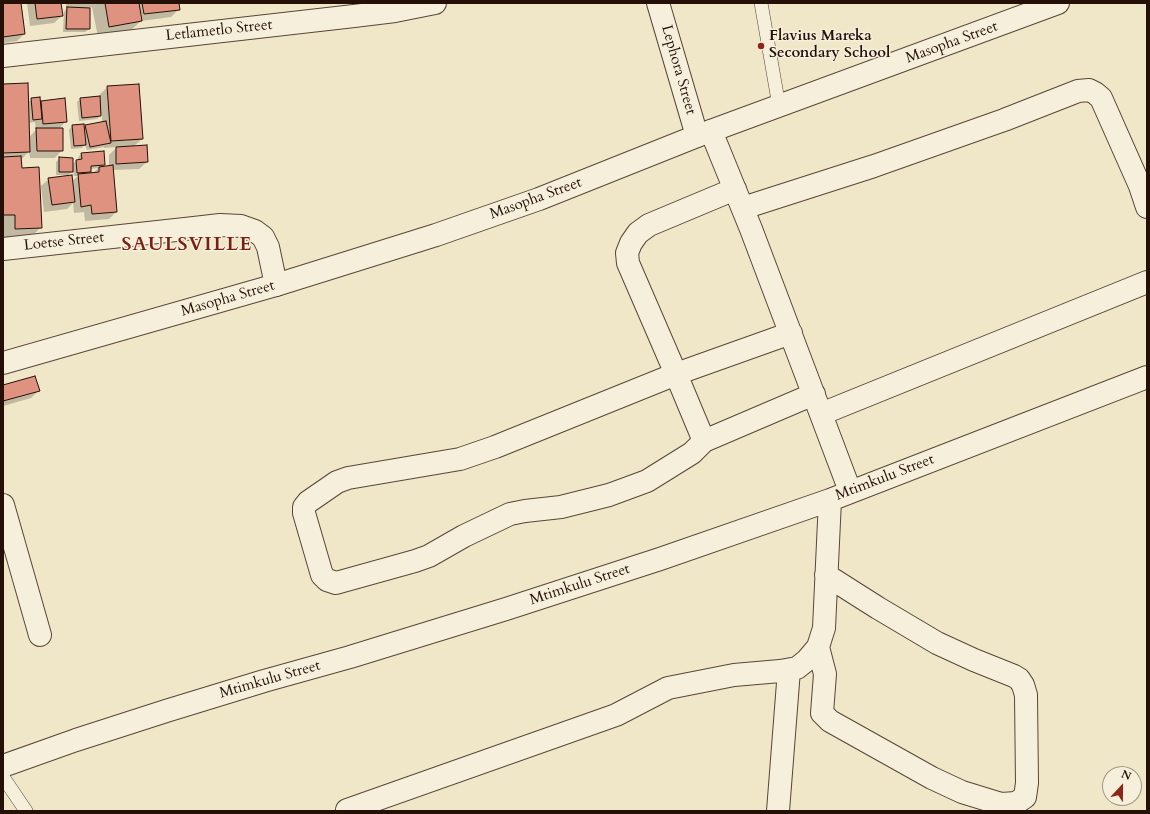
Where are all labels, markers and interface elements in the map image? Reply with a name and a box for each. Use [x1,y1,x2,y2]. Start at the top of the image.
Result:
street label: Letlametlo Street [165,16,273,46]
street label: Masopha Street [904,18,1000,68]
street label: Lephora Street [657,23,699,117]
place label: Flavius Mareka Secondary School [769,28,890,63]
marker: Flavius Mareka Secondary School [756,41,766,51]
street label: Masopha Street [488,174,584,224]
street label: Loetse Street [23,229,105,255]
district label: SAULSVILLE [122,235,252,257]
street label: Masopha Street [179,277,277,321]
street label: Mtimkulu Street [833,451,937,505]
street label: Mtimkulu Street [528,560,632,610]
street label: Mtimkulu Street [217,657,323,703]
north arrow [1102,766,1142,806]
text: N [1119,767,1134,784]

